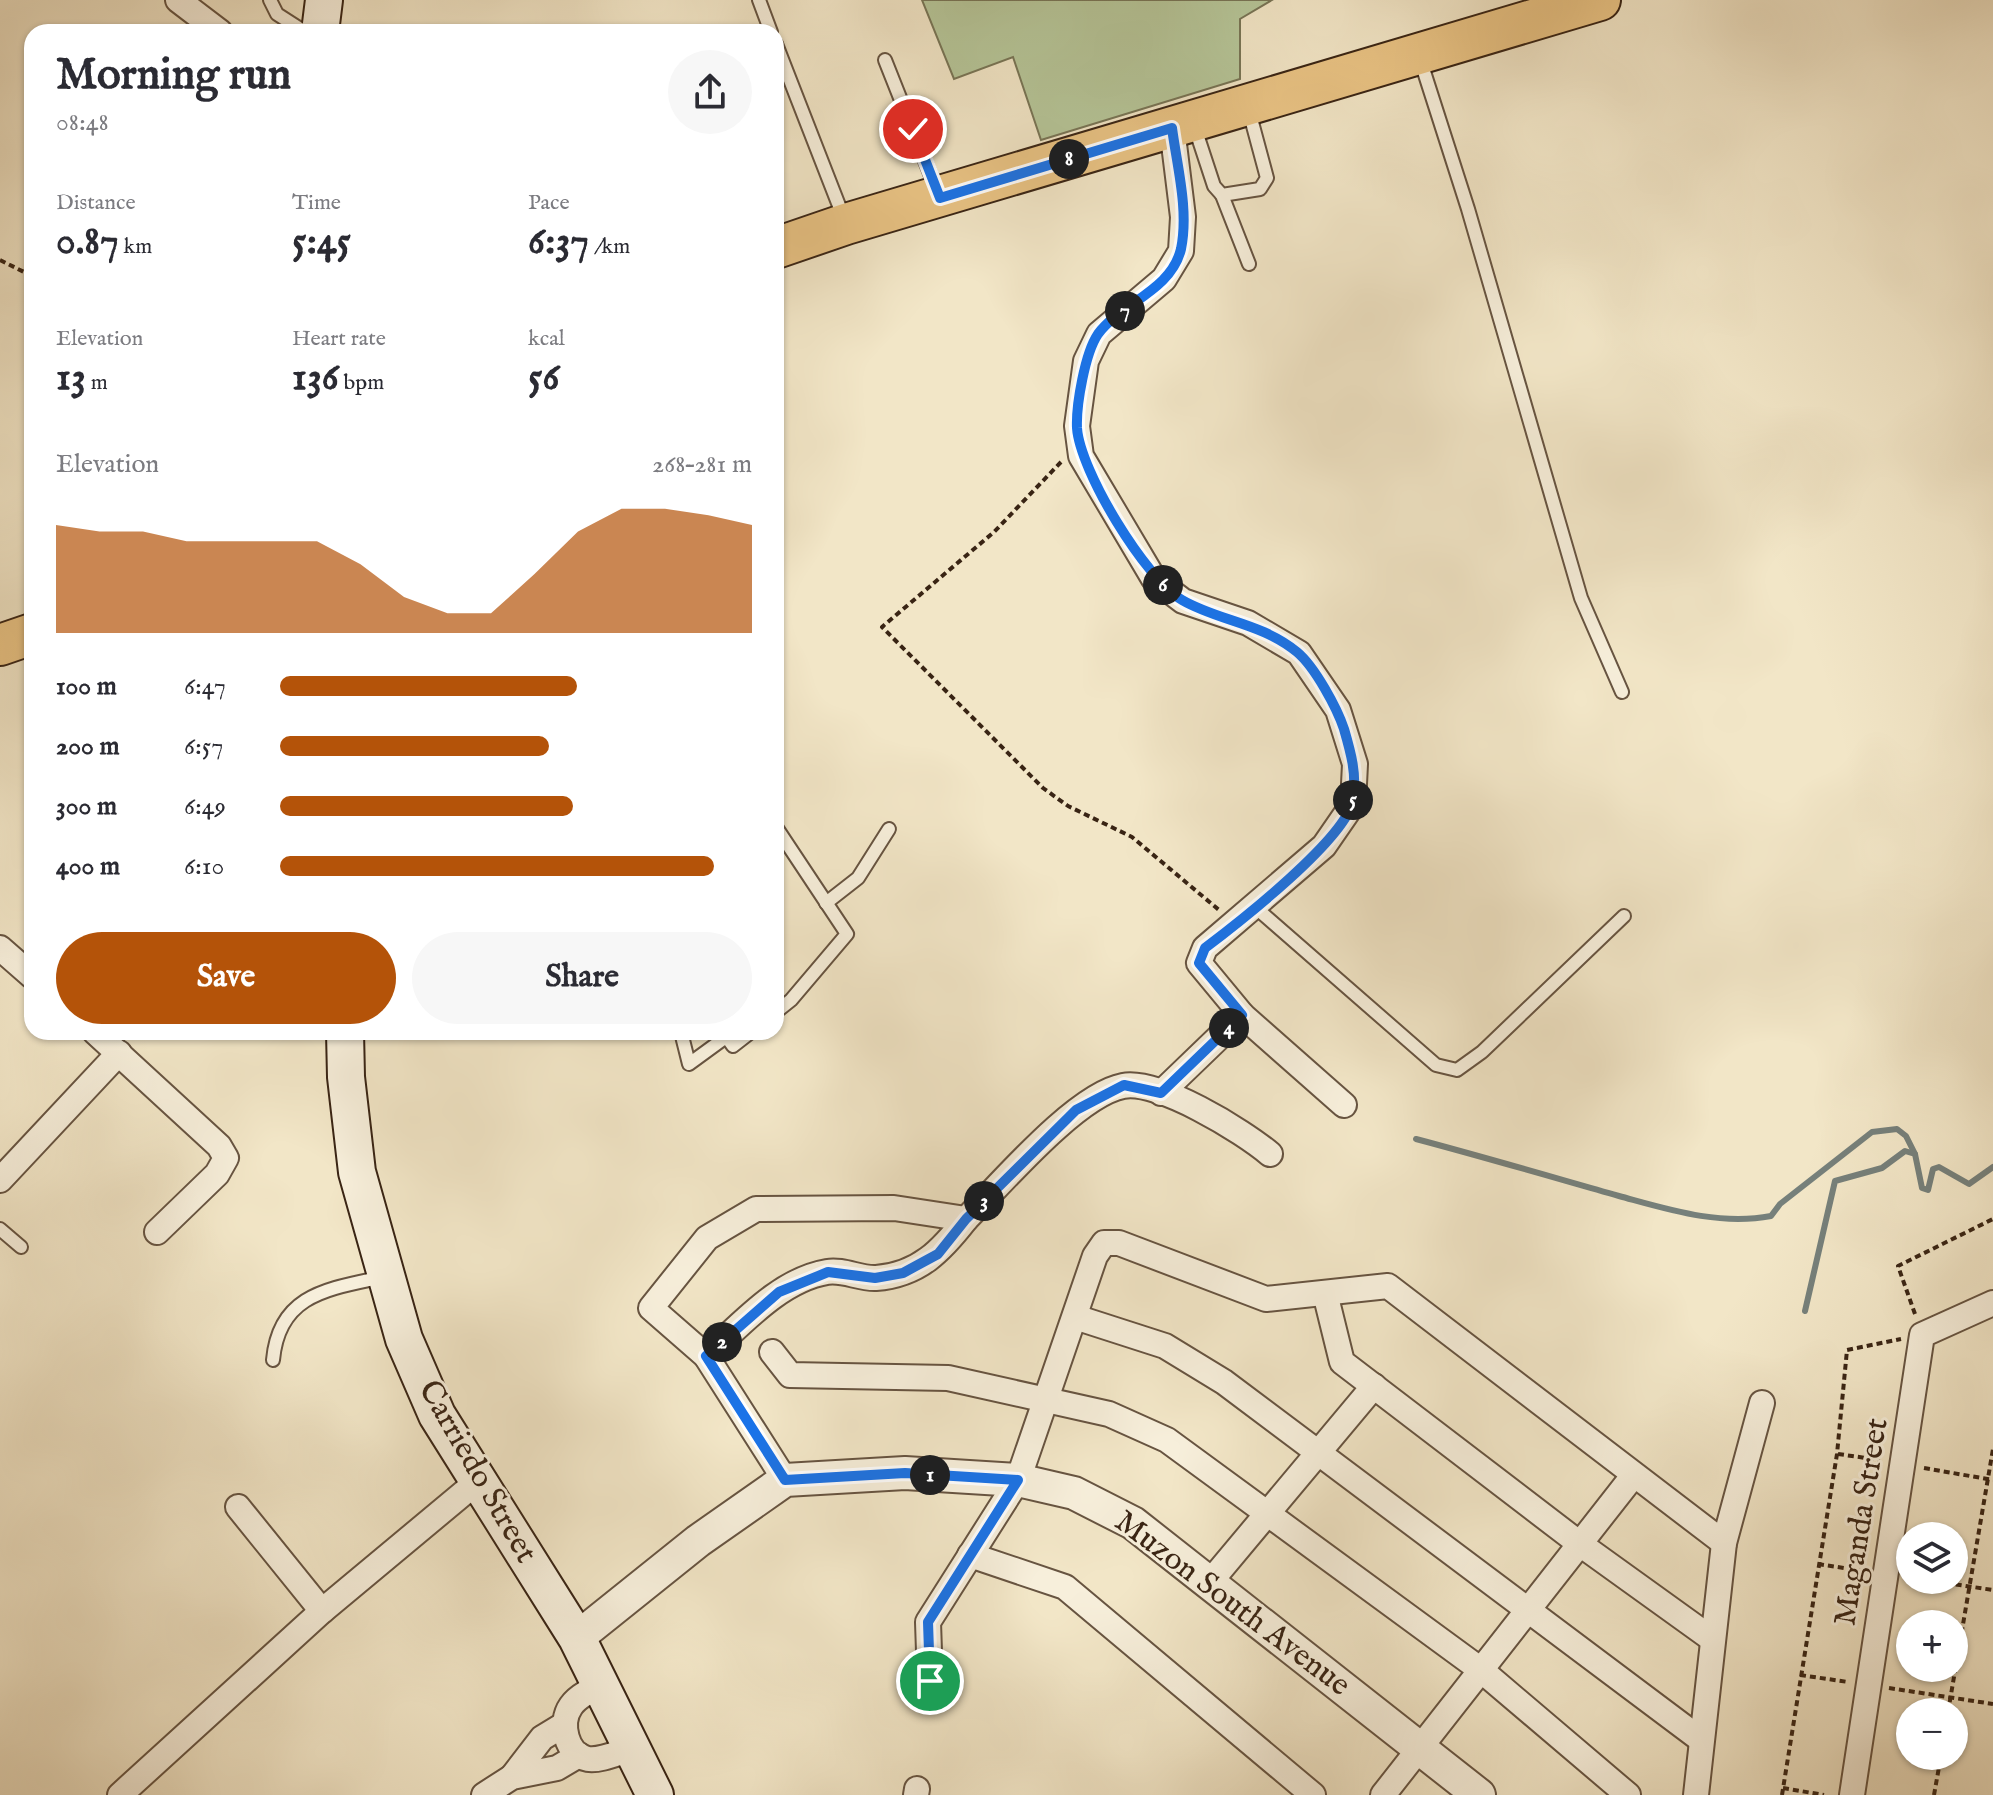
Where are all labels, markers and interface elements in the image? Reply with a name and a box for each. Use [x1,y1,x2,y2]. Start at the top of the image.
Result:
text: Morning run [56,48,291,104]
button: share [668,50,752,134]
pin [879,95,947,163]
text: 08:48 [56,106,109,139]
icon: check [891,107,935,151]
pin: 8 [1049,139,1089,179]
text: 8 [1065,145,1073,173]
text: Distance [56,189,136,217]
text: Time [292,189,341,217]
text: Pace [528,189,570,217]
text: 0.87 [56,217,119,268]
text: 5:45 [292,217,351,268]
text: 6:37 [528,217,589,268]
text: km [119,233,152,261]
text: /km [589,233,630,261]
pin: 7 [1105,291,1145,331]
text: 7 [1120,297,1130,325]
text: Elevation [56,325,143,353]
text: Heart rate [292,325,386,353]
text: kcal [528,325,565,353]
text: 13 [56,353,86,404]
text: 136 [292,353,339,404]
text: 56 [528,353,559,404]
text: m [86,369,108,397]
text: bpm [339,369,384,397]
text: Elevation [56,448,159,481]
text: 268–281 m [652,448,752,481]
pin: 6 [1143,565,1183,605]
text: 6 [1158,571,1168,599]
text: 100 m [56,670,117,703]
text: 6:47 [184,670,226,703]
text: 200 m [56,730,120,763]
text: 6:57 [184,730,223,763]
pin: 5 [1333,780,1373,820]
text: 5 [1349,786,1357,814]
text: 300 m [56,790,117,823]
text: 6:49 [184,790,226,823]
text: 400 m [56,850,120,883]
text: 6:10 [184,850,224,883]
button: Save [56,932,396,1024]
button: Share [412,932,752,1024]
pin: 4 [1209,1008,1249,1048]
text: 4 [1224,1014,1234,1042]
pin: 3 [964,1181,1004,1221]
text: 3 [980,1187,988,1215]
pin: 2 [702,1322,742,1362]
text: 2 [717,1328,727,1356]
street label: Carriedo Street [408,1373,546,1571]
street label: Maganda Street [1825,1415,1899,1629]
pin: 1 [910,1455,950,1495]
text: 1 [926,1461,934,1489]
street label: Muzon South Avenue [1106,1502,1358,1706]
map controls [1896,1522,1968,1770]
button: layers [1896,1522,1968,1594]
button: + [1896,1610,1968,1682]
pin [896,1647,964,1715]
icon: arrive [908,1659,952,1703]
button: − [1896,1698,1968,1770]

